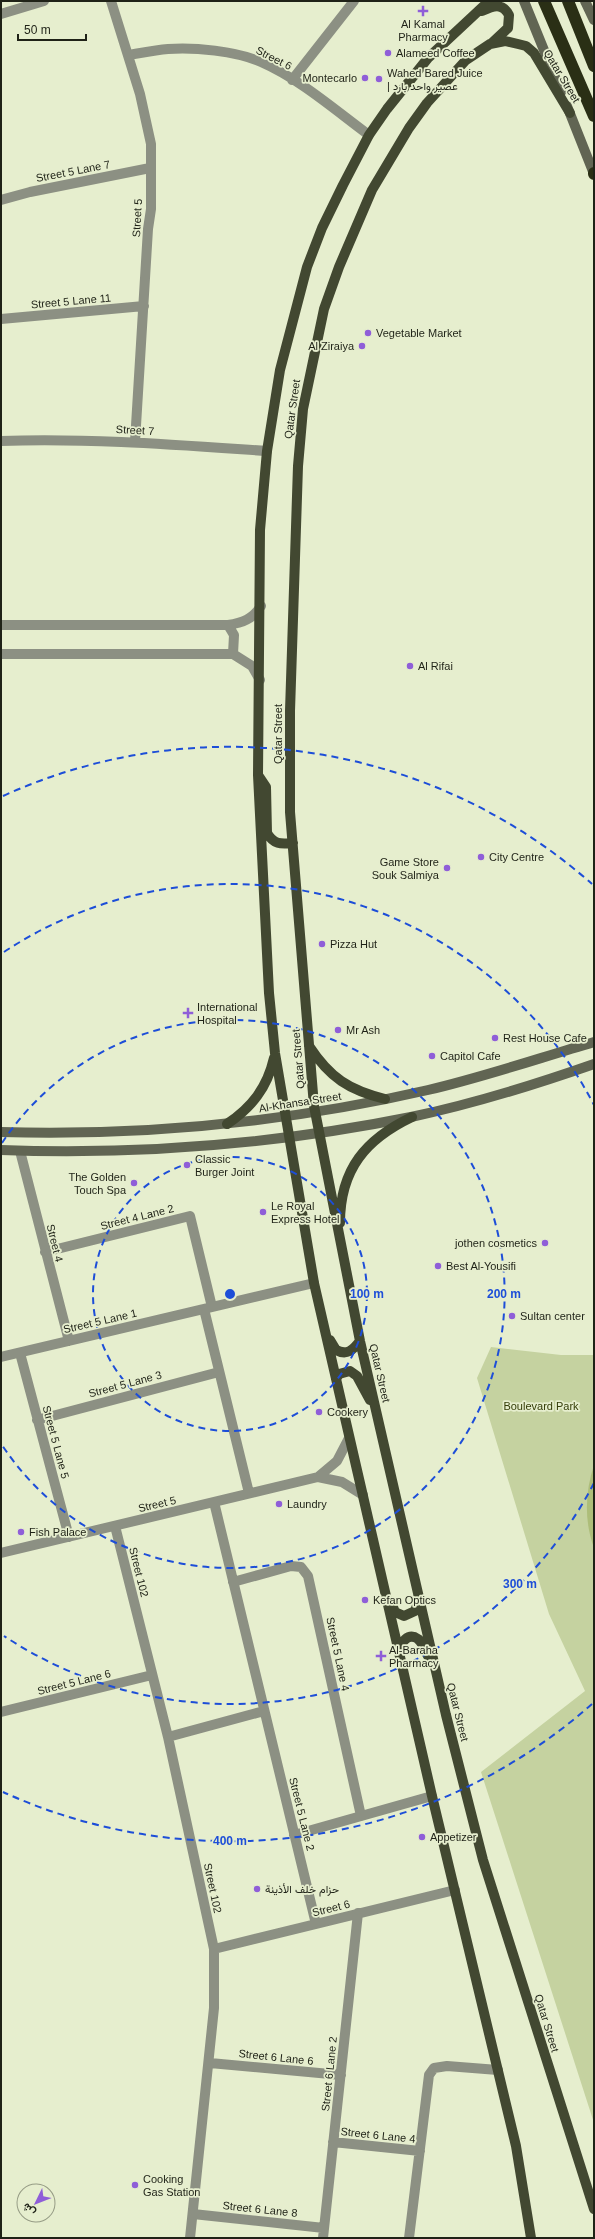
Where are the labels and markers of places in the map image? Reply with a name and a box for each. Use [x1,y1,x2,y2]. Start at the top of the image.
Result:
marker: Al Kamal Pharmacy [418,6,428,16]
place label: Al Kamal Pharmacy [398,18,448,43]
place label: Alameed Coffee [396,47,475,59]
marker: Alameed Coffee [383,48,393,58]
place label: Wahed Bared Juice | عصير واحد بارد [387,67,483,93]
place label: Montecarlo [303,72,357,84]
marker: Montecarlo [360,73,370,83]
marker: Wahed Bared Juice | عصير واحد بارد [374,74,384,84]
place label: Vegetable Market [376,327,462,339]
marker: Vegetable Market [363,328,373,338]
place label: Al Ziraiya [308,340,355,352]
marker: Al Ziraiya [357,341,367,351]
place label: Al Rifai [418,660,453,672]
marker: Al Rifai [405,661,415,671]
place label: City Centre [489,851,544,863]
marker: City Centre [476,852,486,862]
place label: Game Store Souk Salmiya [372,856,440,881]
marker: Game Store Souk Salmiya [442,863,452,873]
place label: Pizza Hut [330,938,377,950]
marker: Pizza Hut [317,939,327,949]
place label: International Hospital [197,1001,258,1026]
marker: International Hospital [182,1007,194,1019]
place label: Mr Ash [346,1024,380,1036]
marker: Mr Ash [333,1025,343,1035]
place label: Rest House Cafe [503,1032,587,1044]
marker: Rest House Cafe [490,1033,500,1043]
place label: Capitol Cafe [440,1050,501,1062]
marker: Capitol Cafe [427,1051,437,1061]
place label: Classic Burger Joint [195,1153,254,1178]
marker: Classic Burger Joint [182,1160,192,1170]
place label: The Golden Touch Spa [69,1171,127,1196]
marker: The Golden Touch Spa [129,1178,139,1188]
place label: Le Royal Express Hotel [271,1200,339,1225]
marker: Le Royal Express Hotel [258,1207,268,1217]
place label: jothen cosmetics [454,1237,537,1249]
marker: jothen cosmetics [540,1238,550,1248]
place label: Best Al-Yousifi [446,1260,516,1272]
marker: Best Al-Yousifi [433,1261,443,1271]
centre of rings [223,1287,237,1301]
place label: Sultan center [520,1310,585,1322]
marker: Sultan center [507,1311,517,1321]
place label: Cookery [327,1406,368,1418]
marker: Cookery [314,1407,324,1417]
place label: Laundry [287,1498,327,1510]
marker: Laundry [274,1499,284,1509]
place label: Fish Palace [29,1526,86,1538]
marker: Fish Palace [16,1527,26,1537]
place label: Kefan Optics [373,1594,436,1606]
marker: Kefan Optics [360,1595,370,1605]
place label: Al-Baraha Pharmacy [389,1644,439,1669]
marker: Al-Baraha Pharmacy [376,1651,386,1661]
place label: Appetizer [430,1831,477,1843]
marker: Appetizer [417,1832,427,1842]
place label: حزام خلف الأذينة [265,1883,339,1897]
marker: حزام خلف الأذينة [252,1884,262,1894]
place label: Cooking Gas Station [143,2173,200,2198]
marker: Cooking Gas Station [130,2180,140,2190]

